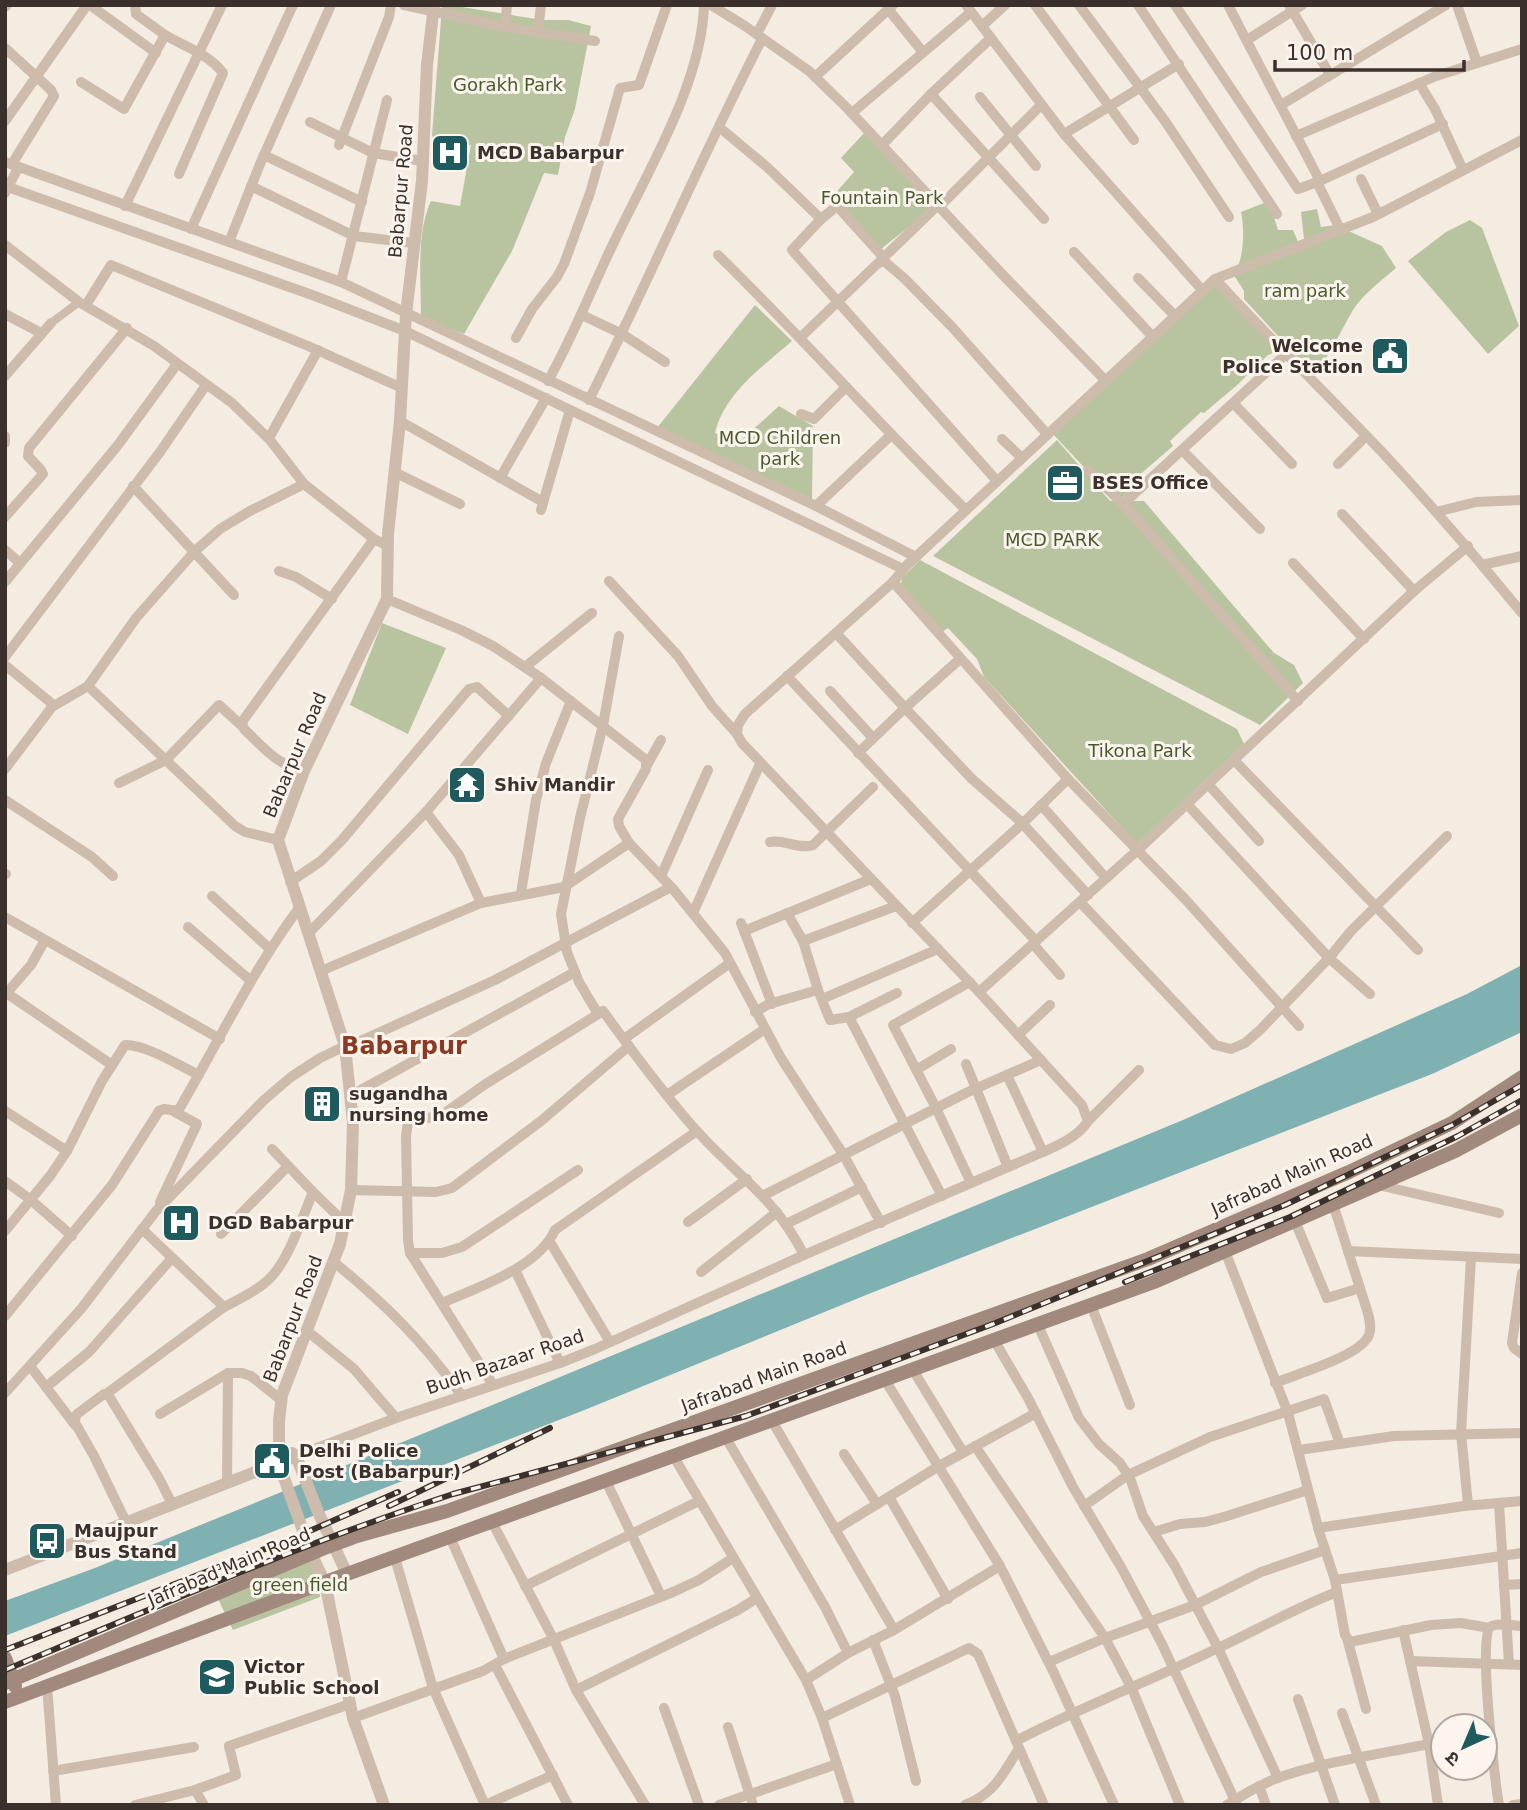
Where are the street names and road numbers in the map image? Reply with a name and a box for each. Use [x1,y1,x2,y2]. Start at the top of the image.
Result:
street label: Babarpur Road [384,123,417,259]
street label: Babarpur Road [259,689,330,821]
street label: Jafrabad Main Road [1207,1129,1376,1220]
street label: Babarpur Road [259,1252,326,1385]
street label: Budh Bazaar Road [423,1325,586,1398]
street label: Jafrabad Main Road [677,1337,849,1417]
street label: Jafrabad Main Road [143,1523,313,1611]

